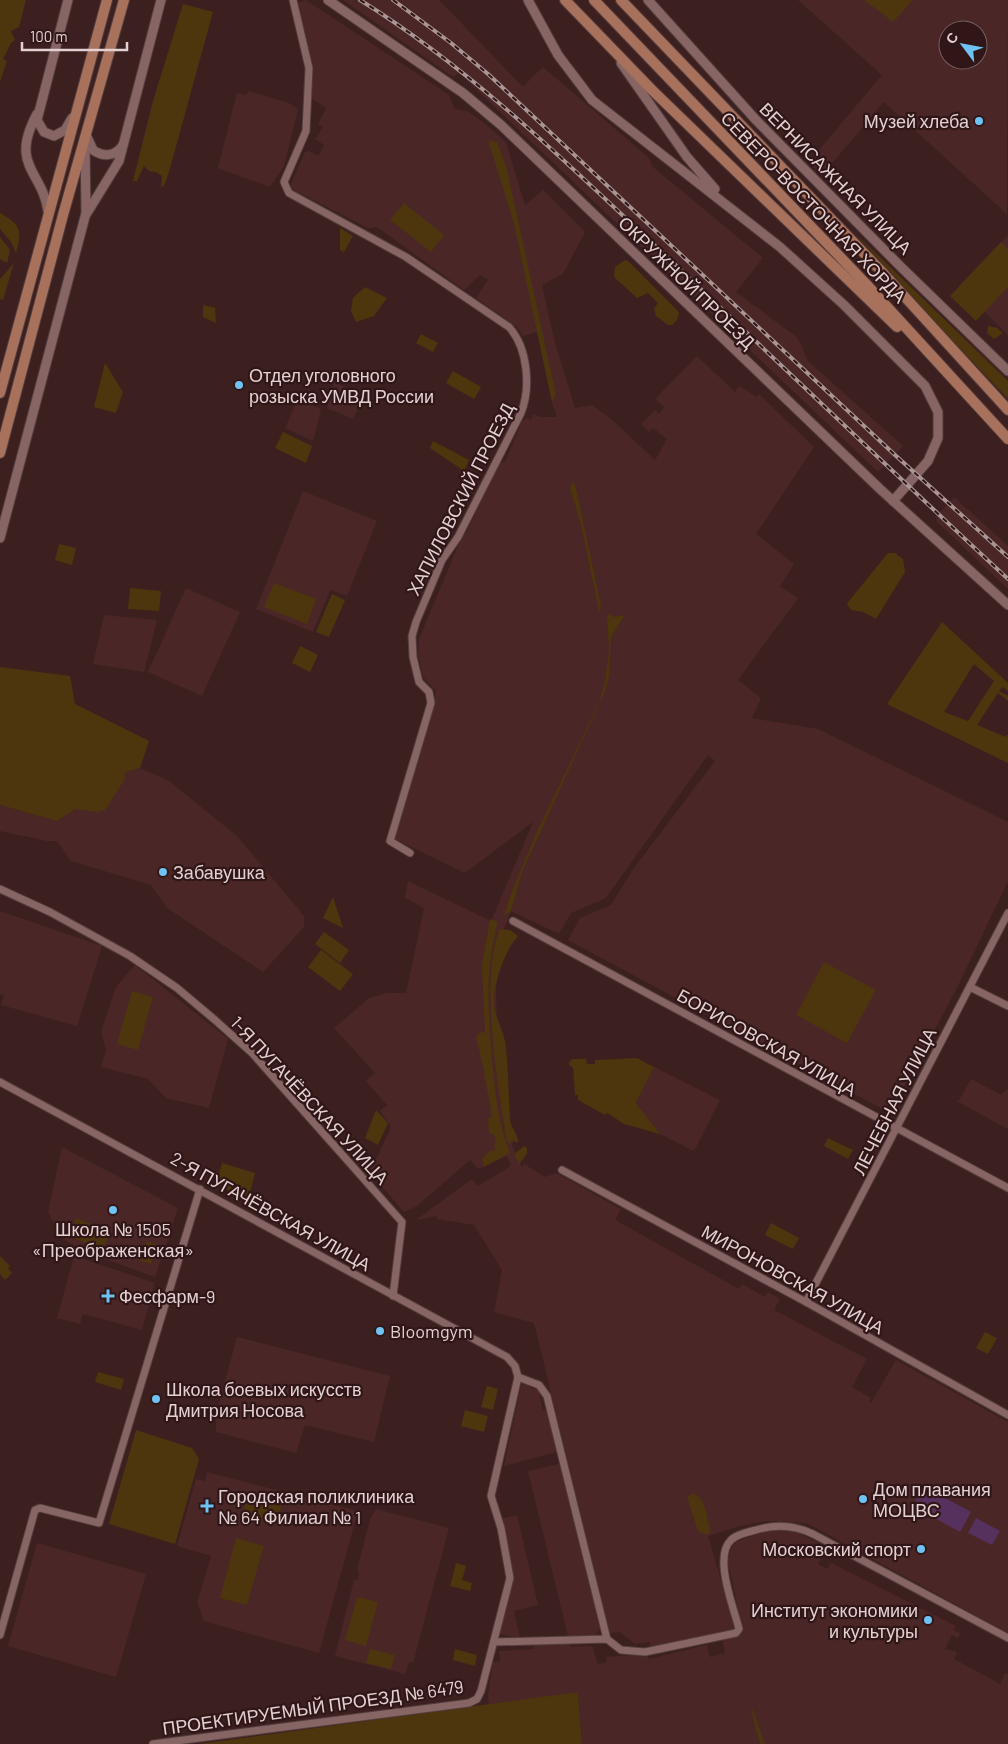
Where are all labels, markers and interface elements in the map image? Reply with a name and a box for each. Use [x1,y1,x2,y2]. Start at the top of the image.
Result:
scale bar [22,20,128,52]
north arrow [938,20,988,70]
text: 100 m [30,27,68,45]
text: С [942,29,961,47]
street label: ВЕРНИСАЖНАЯ УЛИЦА [755,97,917,259]
street label: СЕВЕРО-ВОСТОЧНАЯ ХОРДА [717,107,911,307]
place label: Музей хлеба [864,110,970,132]
marker: Музей хлеба [973,115,985,127]
street label: ОКРУЖНОЙ ПРОЕЗД [614,211,760,353]
place label: Отдел уголовного розыска УМВД России [249,364,434,407]
marker: Отдел уголовного розыска УМВД России [233,379,245,391]
street label: ХАПИЛОВСКИЙ ПРОЕЗД [402,399,518,599]
place label: Забавушка [173,861,266,883]
marker: Забавушка [157,866,169,878]
street label: БОРИСОВСКАЯ УЛИЦА [674,984,860,1100]
street label: 1-Я ПУГАЧЁВСКАЯ УЛИЦА [226,1011,394,1189]
street label: ЛЕЧЕБНАЯ УЛИЦА [847,1024,941,1178]
street label: 2-Я ПУГАЧЁВСКАЯ УЛИЦА [167,1147,375,1275]
marker: Школа № 1505 «Преображенская» [107,1204,119,1216]
place label: Школа № 1505 «Преображенская» [32,1218,194,1261]
street label: МИРОНОВСКАЯ УЛИЦА [698,1220,888,1338]
place label: Фесфарм-9 [119,1285,215,1307]
marker: Фесфарм-9 [101,1289,115,1303]
place label: Bloomgym [390,1320,473,1342]
marker: Bloomgym [374,1325,386,1337]
place label: Школа боевых искусств Дмитрия Носова [166,1378,361,1421]
marker: Школа боевых искусств Дмитрия Носова [150,1393,162,1405]
place label: Дом плавания МОЦВС [873,1478,991,1521]
place label: Городская поликлиника № 64 Филиал № 1 [218,1485,415,1528]
marker: Дом плавания МОЦВС [857,1493,869,1505]
marker: Городская поликлиника № 64 Филиал № 1 [200,1499,214,1513]
place label: Московский спорт [762,1538,911,1560]
marker: Московский спорт [915,1543,927,1555]
place label: Институт экономики и культуры [751,1599,918,1642]
marker: Институт экономики и культуры [922,1614,934,1626]
street label: ПРОЕКТИРУЕМЫЙ ПРОЕЗД № 6479 [161,1675,465,1739]

